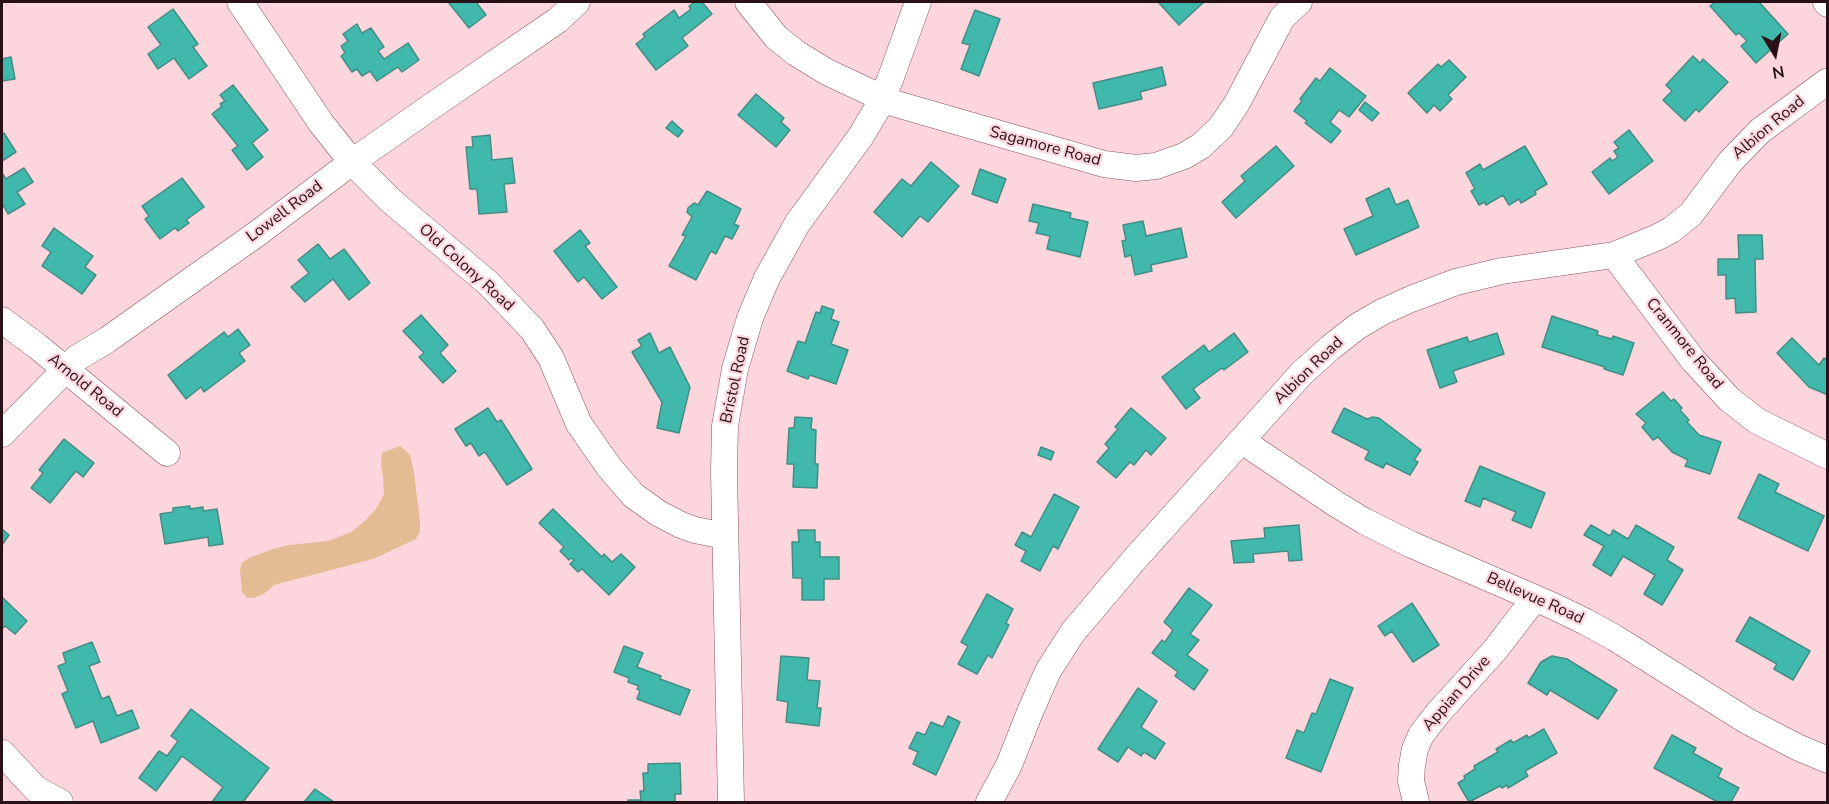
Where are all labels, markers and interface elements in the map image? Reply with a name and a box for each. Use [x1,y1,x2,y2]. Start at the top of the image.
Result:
north arrow [1745,24,1805,84]
text: N [1770,60,1786,84]
street label: Albion Road [1729,92,1809,164]
street label: Sagamore Road [987,123,1103,171]
street label: Lowell Road [243,177,327,247]
street label: Old Colony Road [414,220,518,316]
street label: Cranmore Road [1641,294,1727,394]
street label: Albion Road [1270,333,1348,409]
street label: Bristol Road [717,335,755,425]
street label: Arnold Road [44,350,126,422]
street label: Bellevue Road [1484,569,1586,629]
street label: Appian Drive [1419,652,1495,736]

